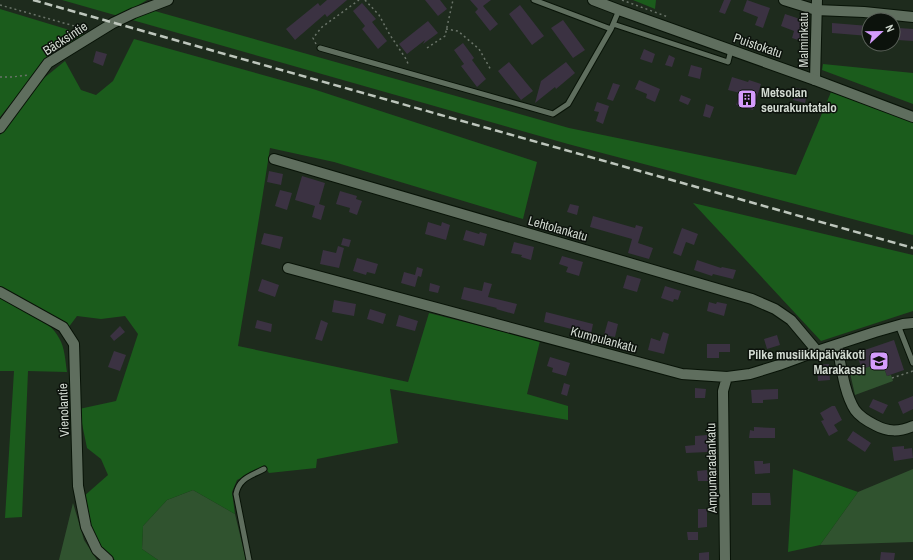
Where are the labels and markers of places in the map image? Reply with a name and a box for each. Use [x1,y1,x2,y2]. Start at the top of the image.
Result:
place label: Metsolan seurakuntatalo [761,84,837,116]
building icon: Metsolan seurakuntatalo [736,88,758,110]
place label: Pilke musiikkipäiväkoti Marakassi [748,346,865,378]
school or university icon: Pilke musiikkipäiväkoti Marakassi [868,350,890,372]

